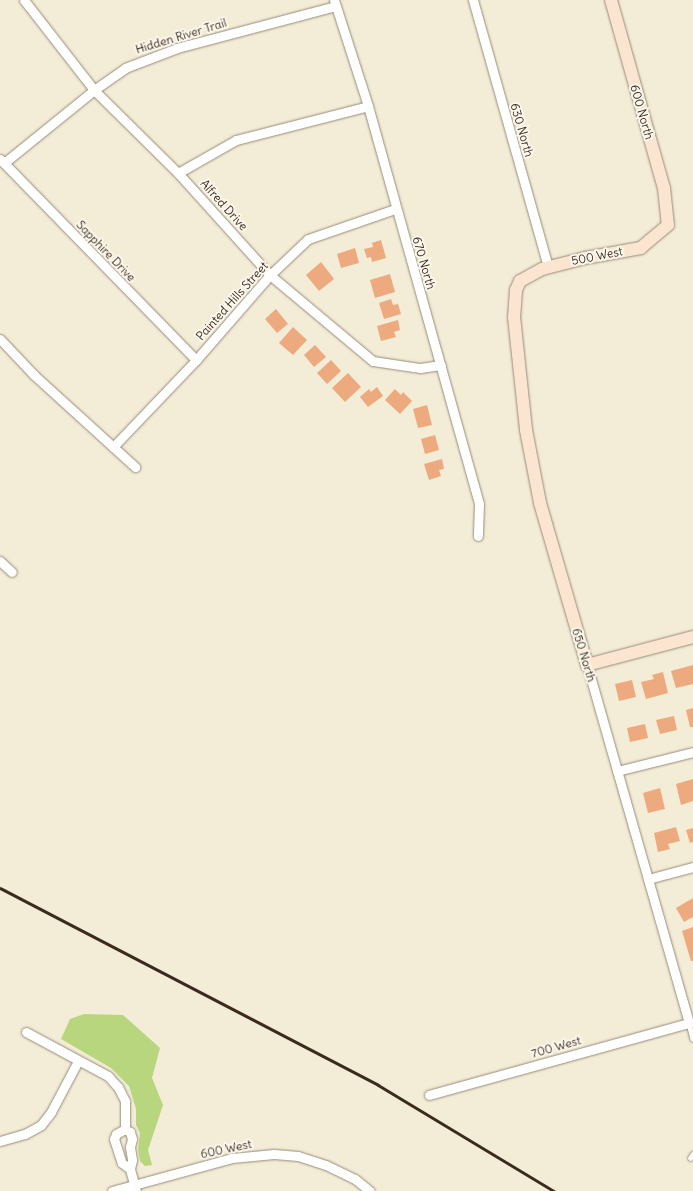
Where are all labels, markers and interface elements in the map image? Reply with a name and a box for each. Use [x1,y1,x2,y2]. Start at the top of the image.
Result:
street label: Hidden River Trail [134,15,228,57]
street label: 600 North [627,83,657,141]
street label: 630 North [507,101,537,159]
street label: Alfred Drive [197,177,251,233]
street label: Sapphire Drive [73,218,139,284]
street label: 670 North [410,235,438,291]
street label: 500 West [570,244,624,268]
street label: Painted Hills Street [193,259,271,343]
street label: 650 North [569,626,599,684]
street label: 700 West [530,1033,582,1061]
street label: 600 West [199,1137,253,1161]

